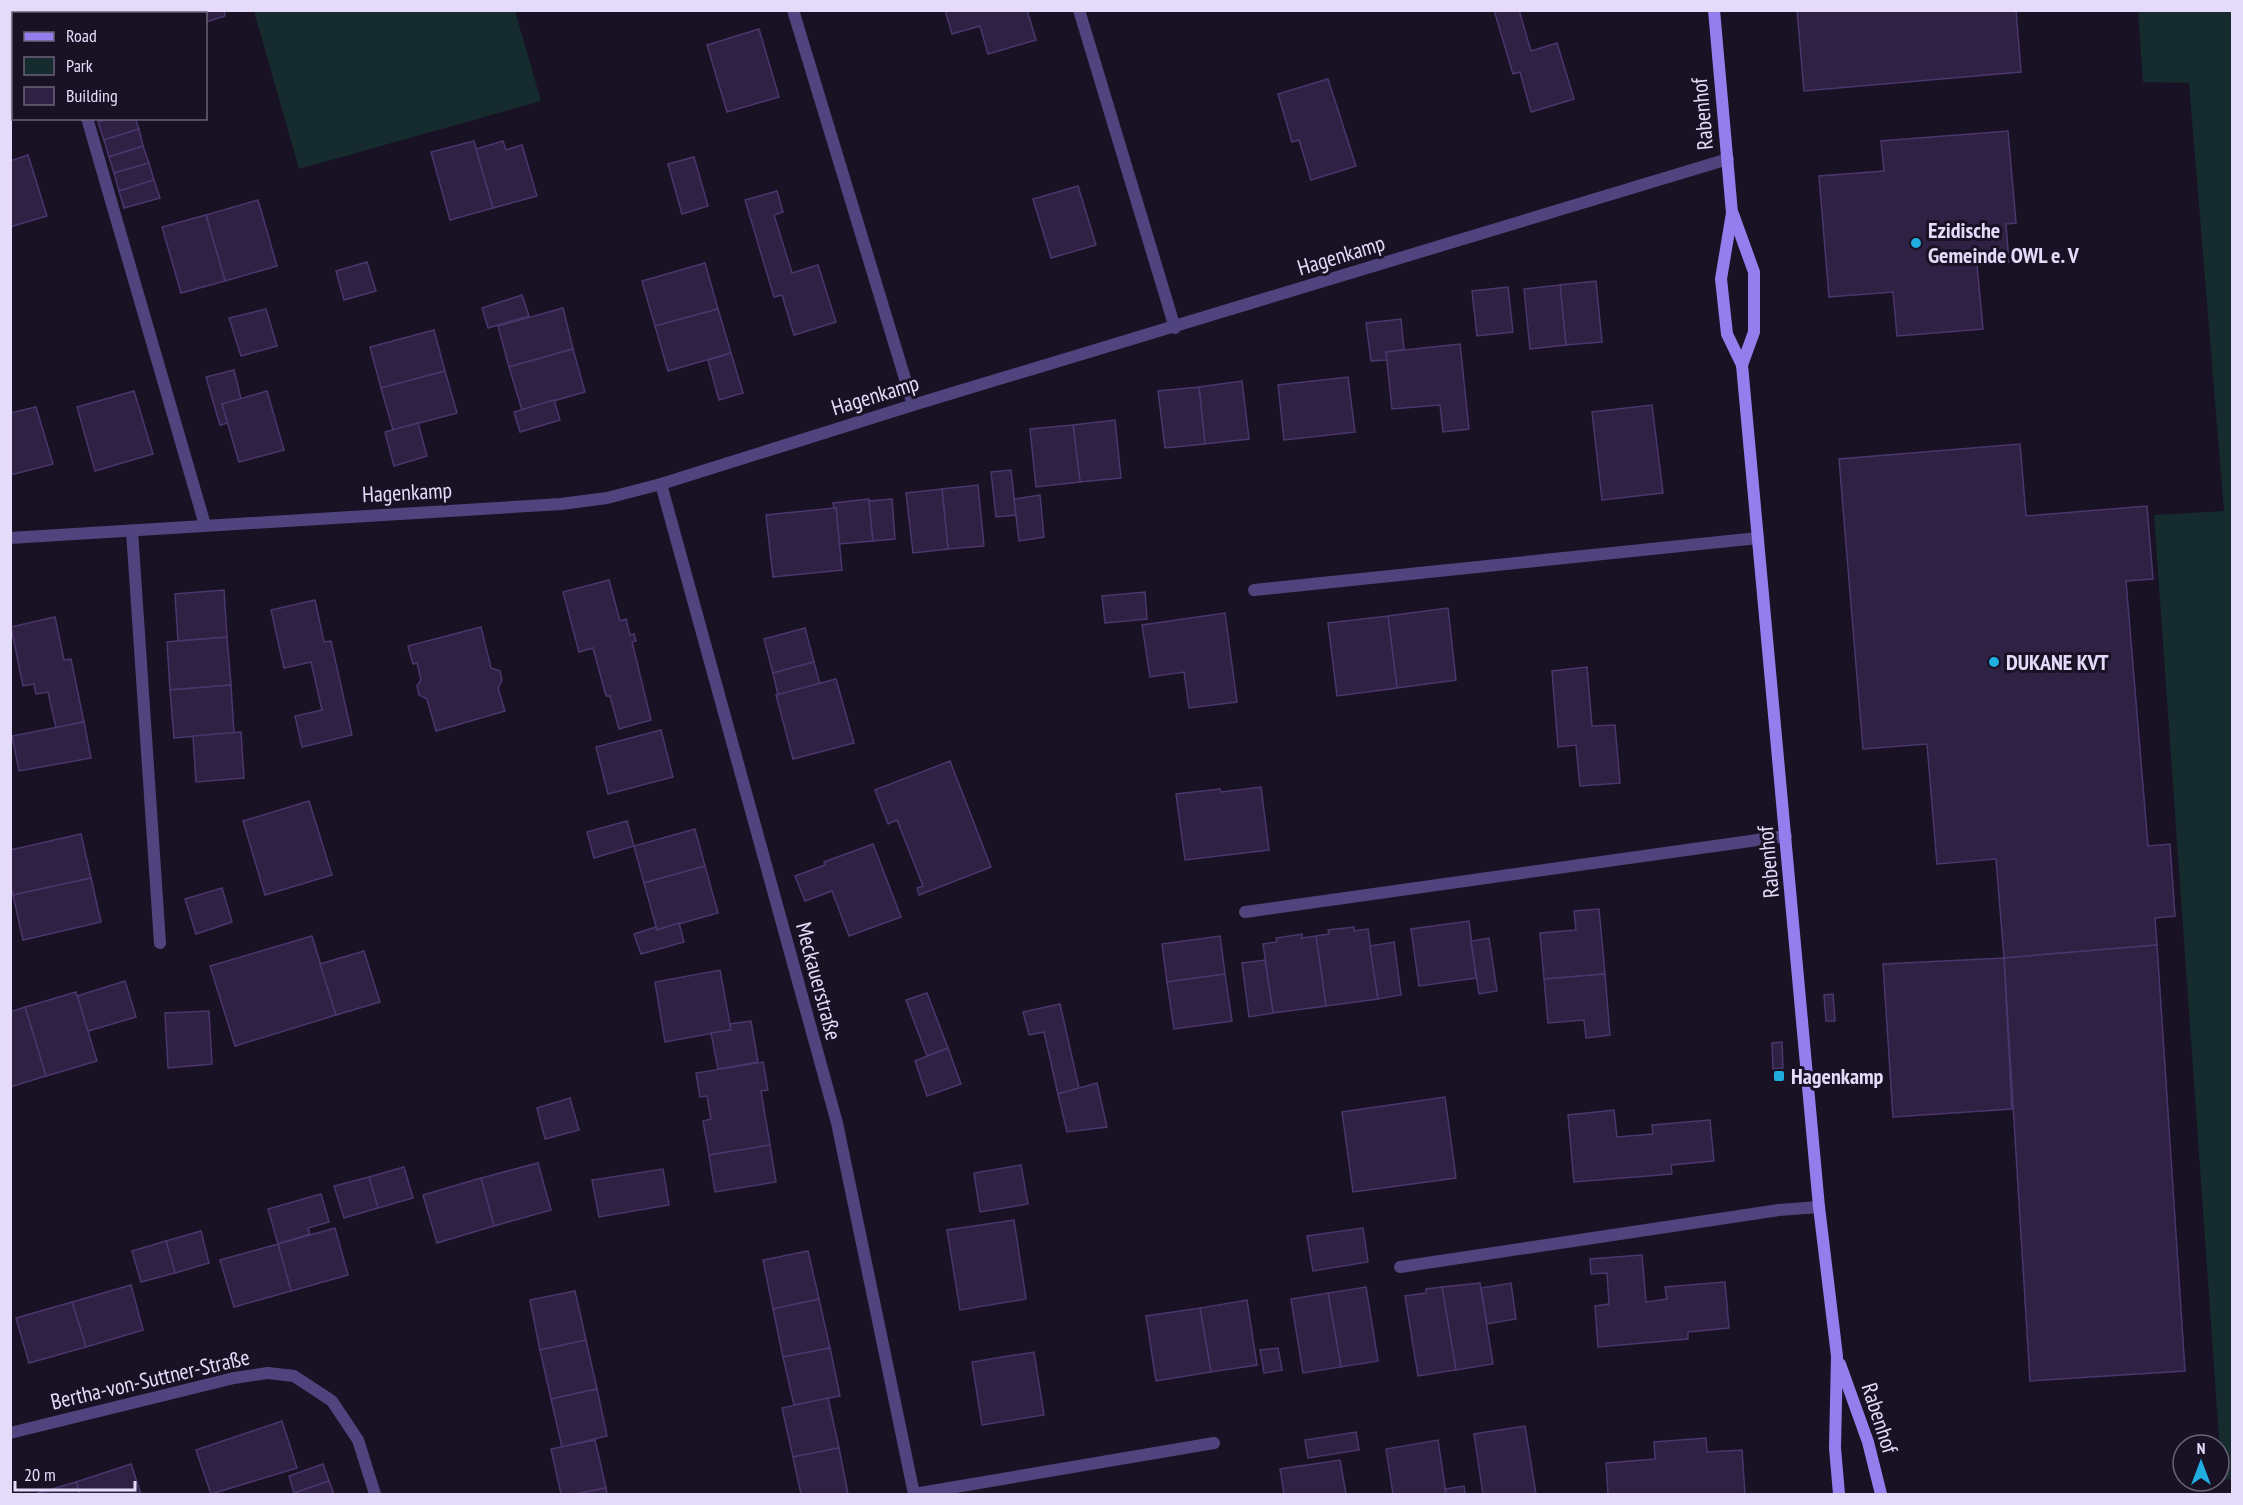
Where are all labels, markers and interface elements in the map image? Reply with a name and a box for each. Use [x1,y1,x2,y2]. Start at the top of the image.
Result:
legend [12,12,207,120]
text: Road [66,24,97,47]
text: Park [66,54,93,77]
street label: Rabenhof [1685,75,1719,151]
text: Building [66,84,118,107]
place label: Ezidische Gemeinde OWL e. V [1928,216,2080,269]
street label: Hagenkamp [1294,228,1388,282]
marker: Ezidische Gemeinde OWL e. V [1909,236,1923,250]
street label: Hagenkamp [828,368,922,422]
street label: Hagenkamp [361,476,453,508]
place label: DUKANE KVT [2006,648,2109,676]
marker: DUKANE KVT [1987,655,2001,669]
street label: Rabenhof [1751,823,1785,899]
street label: Meckauerstraße [790,919,848,1043]
place label: Hagenkamp [1791,1062,1884,1090]
marker: Hagenkamp [1772,1069,1786,1083]
street label: Bertha-von-Suttner-Straße [48,1342,252,1416]
street label: Rabenhof [1856,1379,1905,1458]
north arrow [2171,1433,2231,1493]
text: N [2197,1438,2205,1458]
scale bar [15,1454,135,1492]
text: 20 m [24,1463,56,1486]

